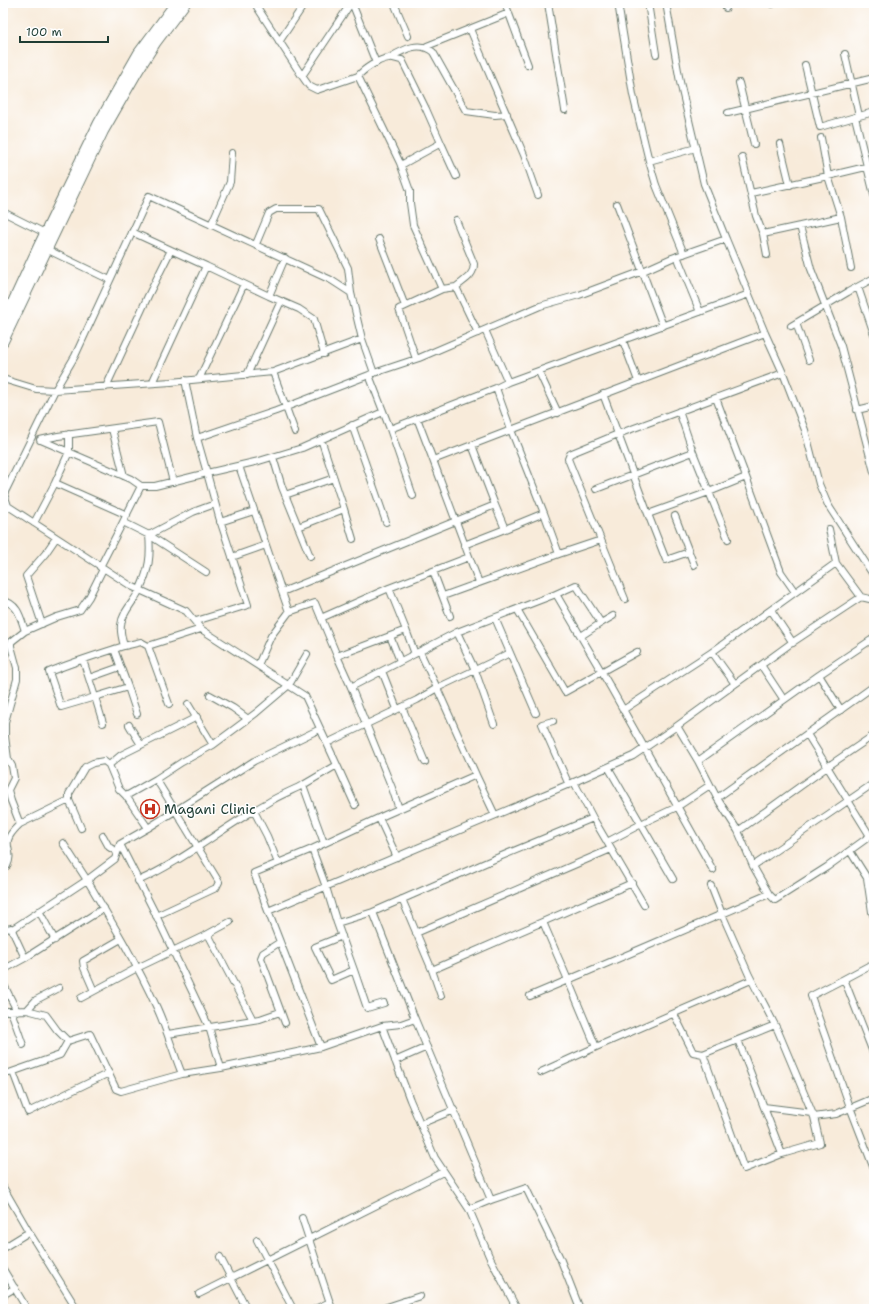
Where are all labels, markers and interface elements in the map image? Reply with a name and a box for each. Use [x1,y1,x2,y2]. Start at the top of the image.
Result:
scale bar [20,18,108,44]
text: 100 m [26,24,62,40]
hospital icon: Magani Clinic [139,798,161,820]
place label: Magani Clinic [164,800,256,818]

